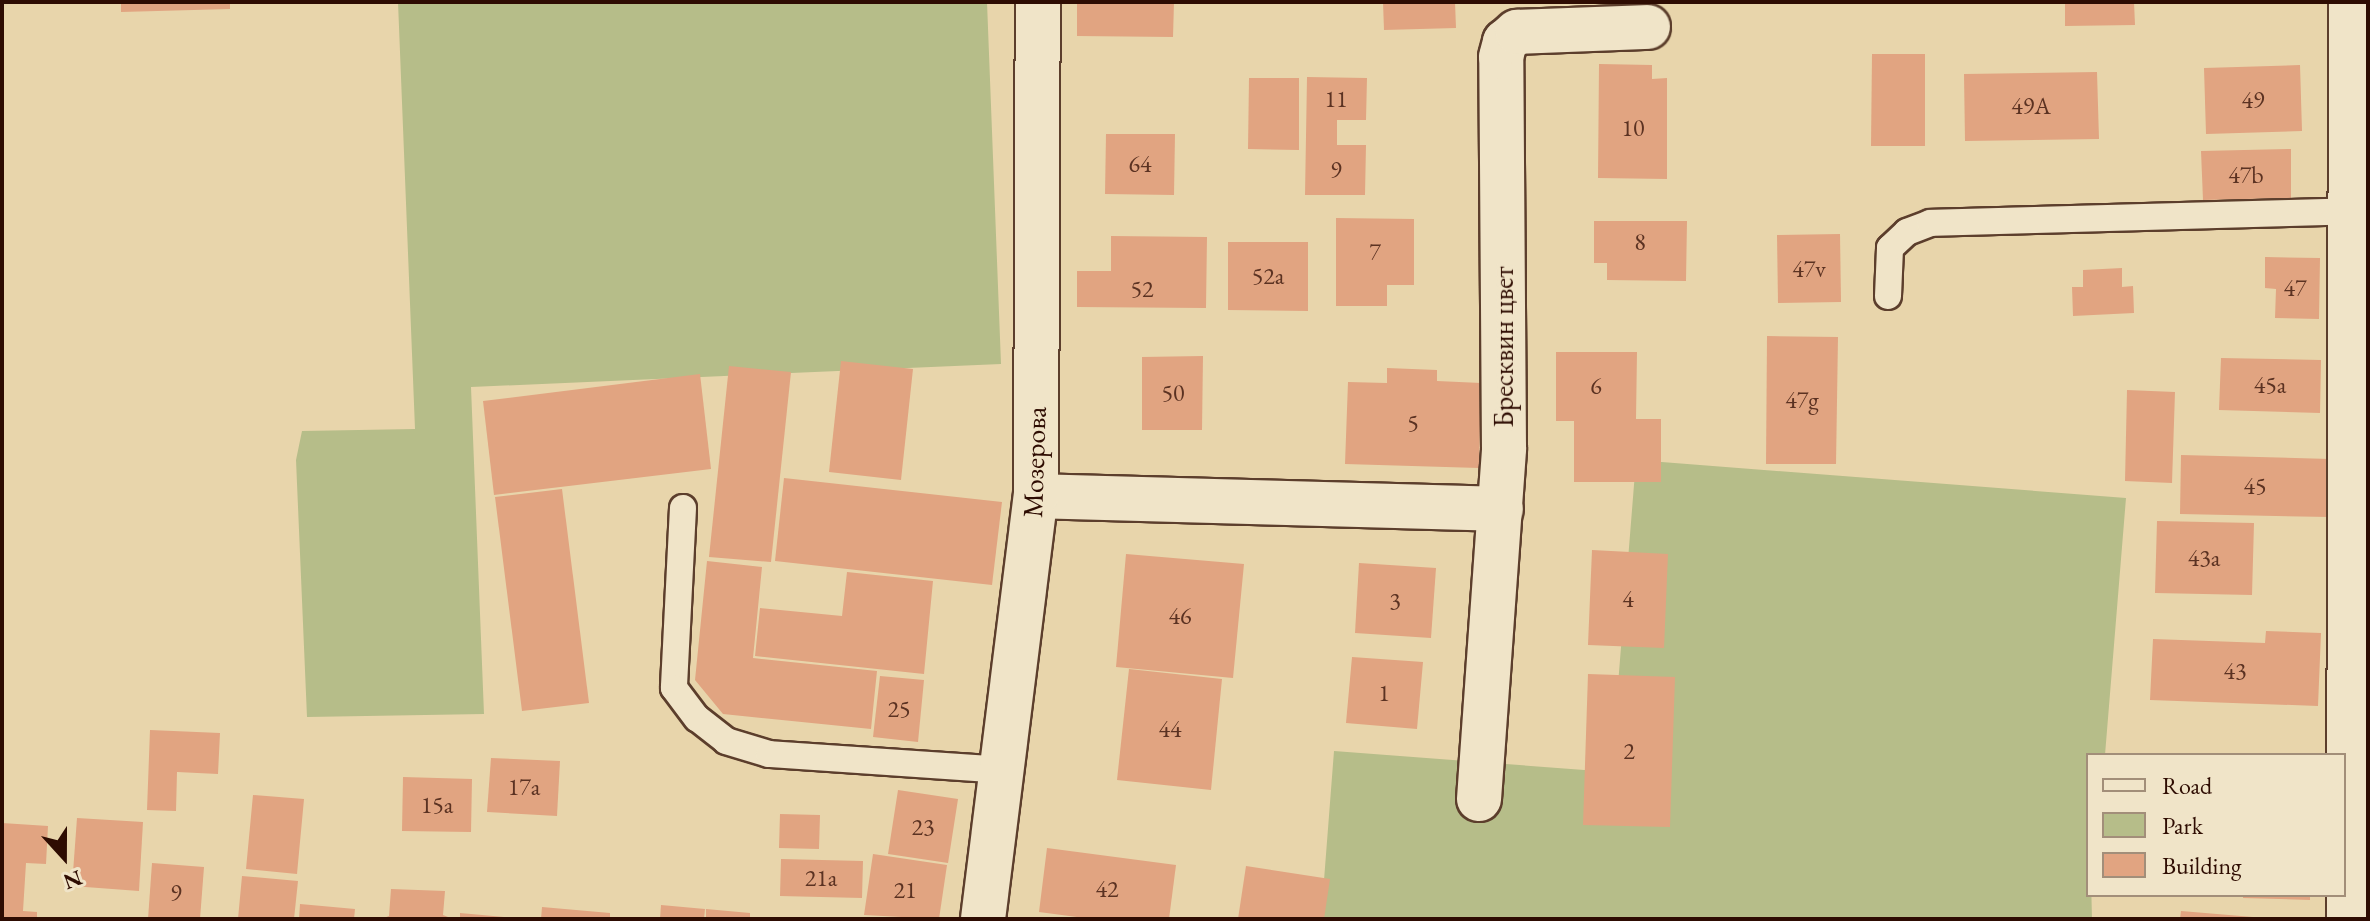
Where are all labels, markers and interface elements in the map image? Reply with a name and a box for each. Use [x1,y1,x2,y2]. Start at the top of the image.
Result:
house number: 11 [1324,85,1348,113]
house number: 49 [2241,86,2265,114]
house number: 49A [2011,92,2051,120]
house number: 10 [1621,114,1645,142]
house number: 64 [1128,150,1152,178]
house number: 9 [1330,156,1342,184]
house number: 47b [2228,161,2264,189]
house number: 8 [1634,228,1646,256]
house number: 7 [1369,238,1381,266]
house number: 47v [1792,255,1826,283]
house number: 52a [1252,262,1284,290]
street label: Бресквин цвет [1486,266,1520,428]
house number: 47 [2283,274,2307,302]
house number: 52 [1130,275,1154,303]
house number: 45a [2254,371,2286,399]
house number: 6 [1590,372,1602,400]
house number: 50 [1161,379,1185,407]
house number: 47g [1785,386,1819,414]
street label: Мозерова [1015,406,1053,518]
house number: 5 [1407,409,1419,437]
house number: 45 [2243,472,2267,500]
house number: 43a [2188,544,2220,572]
house number: 4 [1622,585,1634,613]
house number: 3 [1389,587,1401,615]
house number: 46 [1168,602,1192,630]
house number: 43 [2223,657,2247,685]
house number: 1 [1378,679,1390,707]
house number: 25 [887,695,911,723]
house number: 44 [1158,715,1182,743]
house number: 2 [1623,737,1635,765]
legend [2086,753,2346,897]
text: Road [2162,770,2212,801]
house number: 17a [508,773,540,801]
house number: 15a [421,791,453,819]
text: Park [2162,810,2203,841]
house number: 23 [911,813,935,841]
north arrow [24,817,104,897]
text: Building [2162,850,2242,881]
text: N [59,863,86,897]
house number: 21a [805,864,837,892]
house number: 42 [1095,875,1119,903]
house number: 21 [893,876,917,904]
house number: 9 [170,879,182,907]

